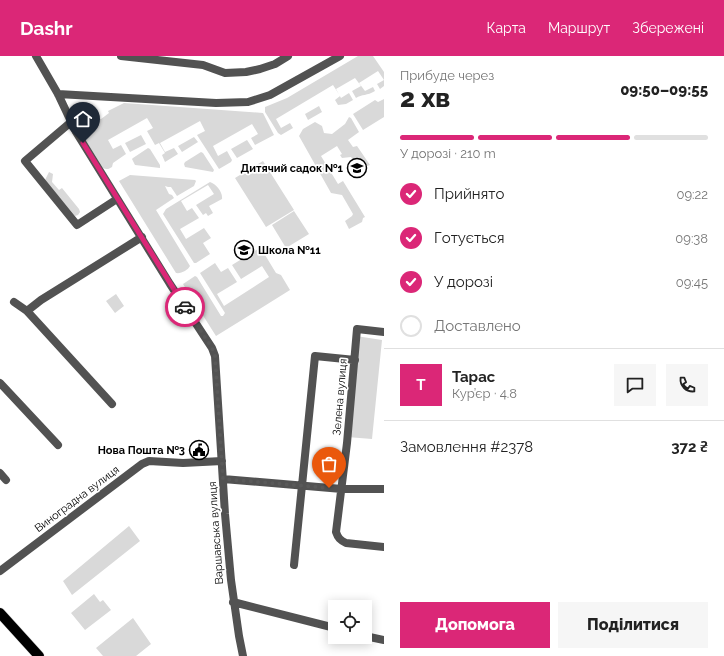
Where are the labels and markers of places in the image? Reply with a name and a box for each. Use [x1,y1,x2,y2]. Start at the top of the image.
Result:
pin [66,102,100,143]
school or university icon: Дитячий садок №1 [346,157,368,179]
place label: Дитячий садок №1 [241,162,344,175]
school or university icon: Школа №11 [233,239,255,261]
place label: Школа №11 [258,244,321,257]
public building icon: Нова Пошта №3 [188,439,210,461]
place label: Нова Пошта №3 [98,444,185,457]
pin [312,447,346,488]

